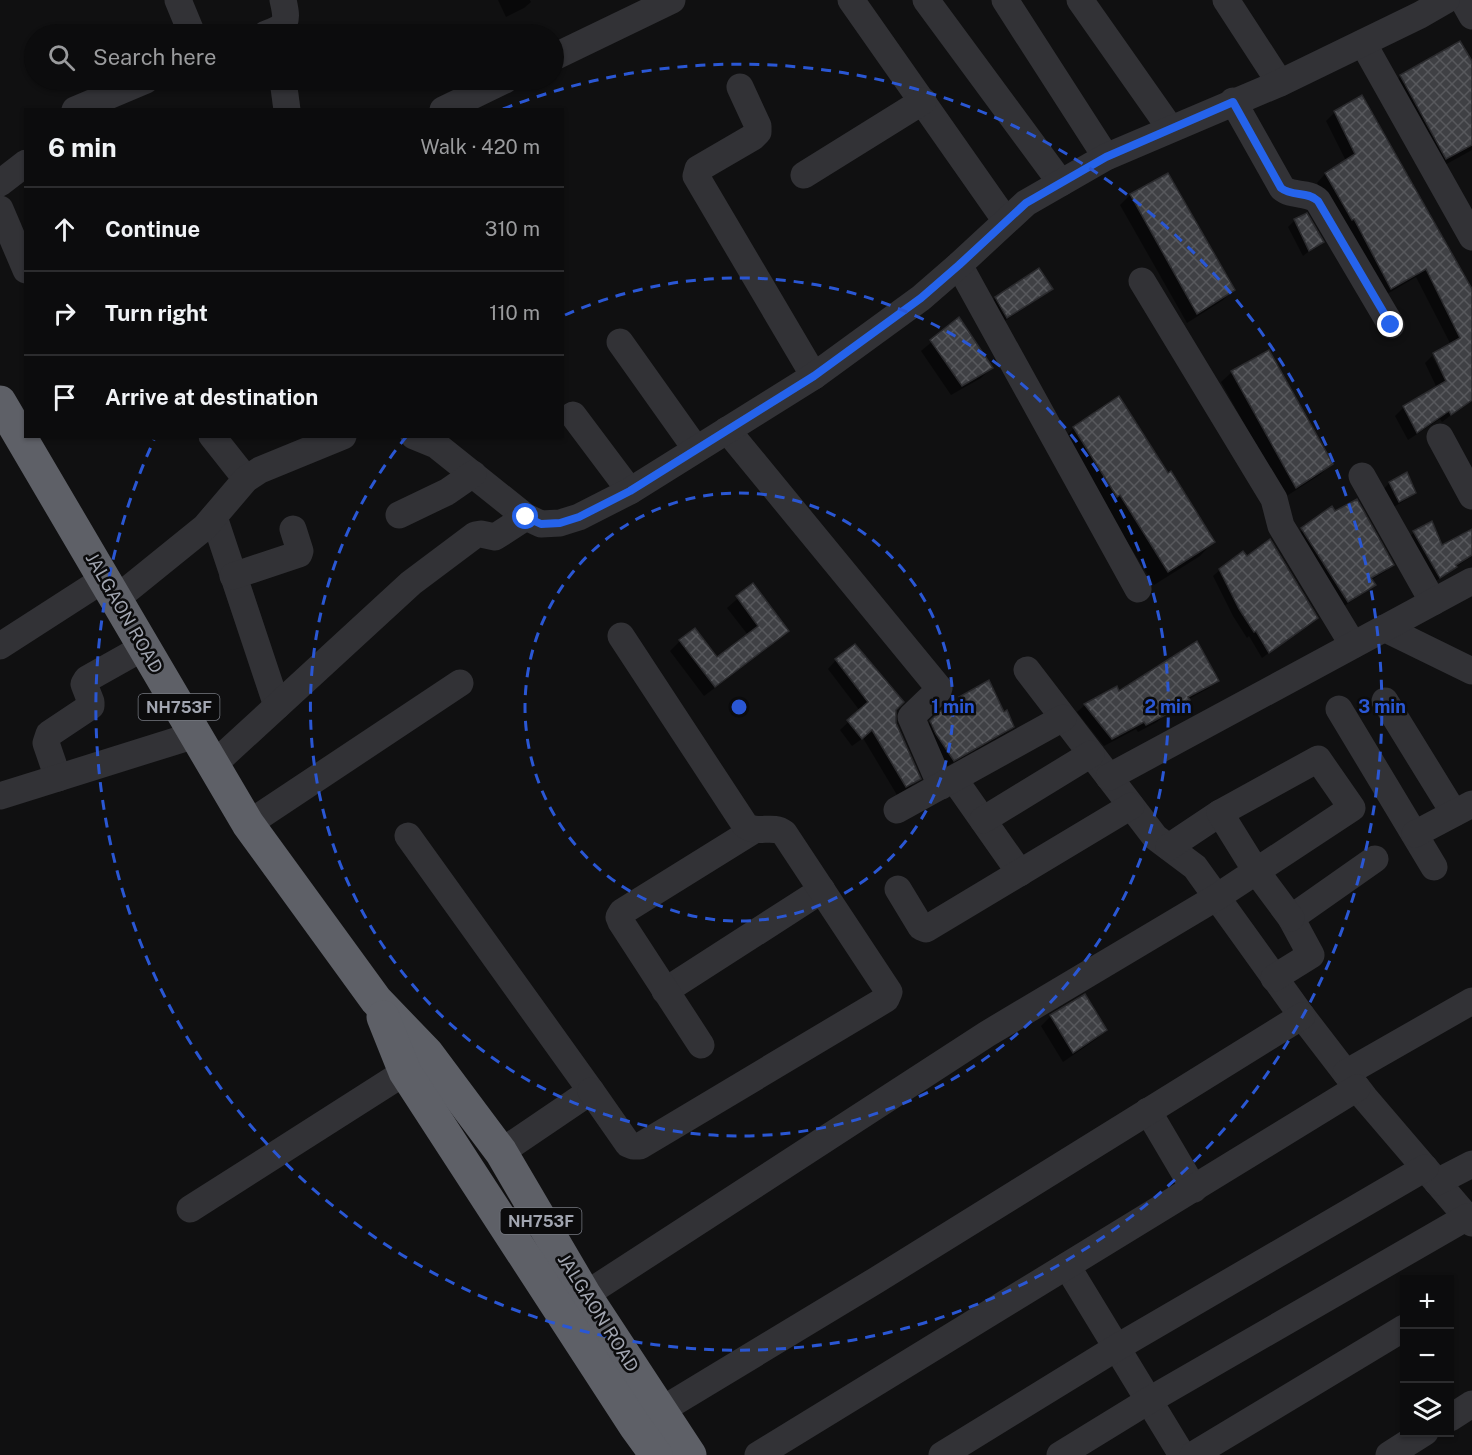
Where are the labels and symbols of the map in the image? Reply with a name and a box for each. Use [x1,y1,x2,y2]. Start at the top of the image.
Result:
route end [1377,311,1403,337]
route start [512,503,538,529]
street label: JALGAON ROAD [81,549,167,677]
road number: NH753F [138,694,219,720]
text: 1 min [931,696,975,717]
text: 2 min [1144,696,1192,717]
text: 3 min [1358,696,1406,717]
centre of rings [729,697,749,717]
road number: NH753F [500,1208,582,1234]
street label: JALGAON ROAD [554,1250,643,1376]

